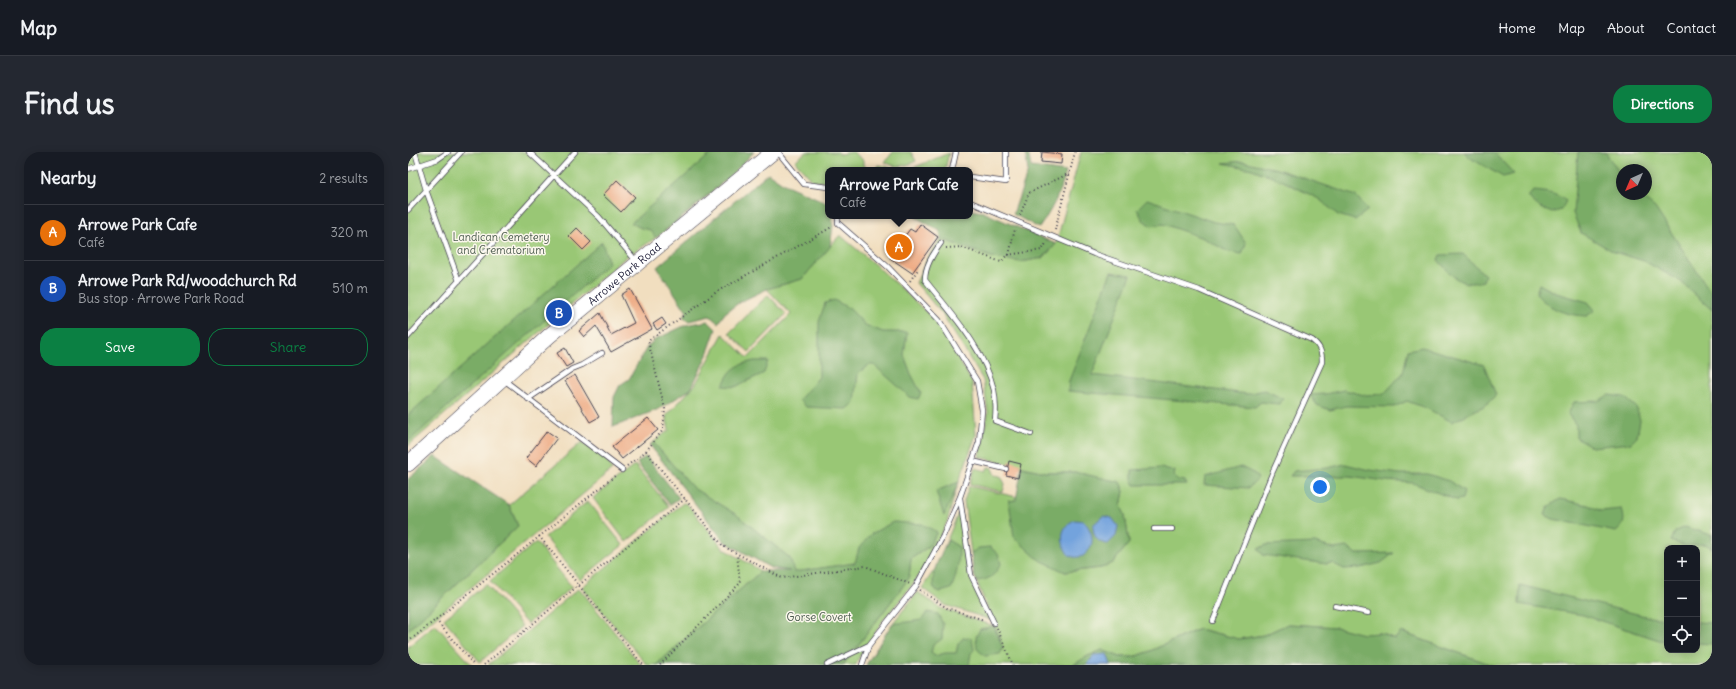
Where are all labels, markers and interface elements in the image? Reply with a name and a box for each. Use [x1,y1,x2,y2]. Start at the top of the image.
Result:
text: Map [20,16,57,40]
text: Home [1498,19,1536,37]
text: Map [1558,19,1585,37]
text: About [1607,19,1645,37]
text: Contact [1667,19,1716,37]
button: Directions [1613,85,1712,123]
text: Find us [24,86,115,122]
north arrow [1616,164,1652,200]
text: Nearby [40,167,96,189]
popup [825,167,973,219]
text: 2 results [319,170,368,187]
text: Arrowe Park Cafe [839,175,959,194]
text: Café [839,194,866,211]
text: Arrowe Park Cafe [78,215,197,234]
text: A [49,224,57,241]
text: 320 m [330,224,368,241]
park label: Landican Cemetery and Crematorium [453,230,549,257]
pin: A [886,232,912,262]
text: Café [78,234,105,251]
street label: Arrowe Park Road [585,240,664,308]
text: Arrowe Park Rd/woodchurch Rd [78,271,296,290]
text: B [49,280,57,297]
text: 510 m [332,280,368,297]
text: Bus stop · Arrowe Park Road [78,290,244,307]
pin: B [546,298,572,328]
button: Save [40,328,200,366]
button: Share [208,328,368,366]
your location [1310,477,1330,497]
map controls [1664,545,1700,653]
button: + [1664,545,1700,581]
button: − [1664,581,1700,617]
park label: Gorse Covert [787,610,852,624]
button: locate [1664,617,1700,653]

